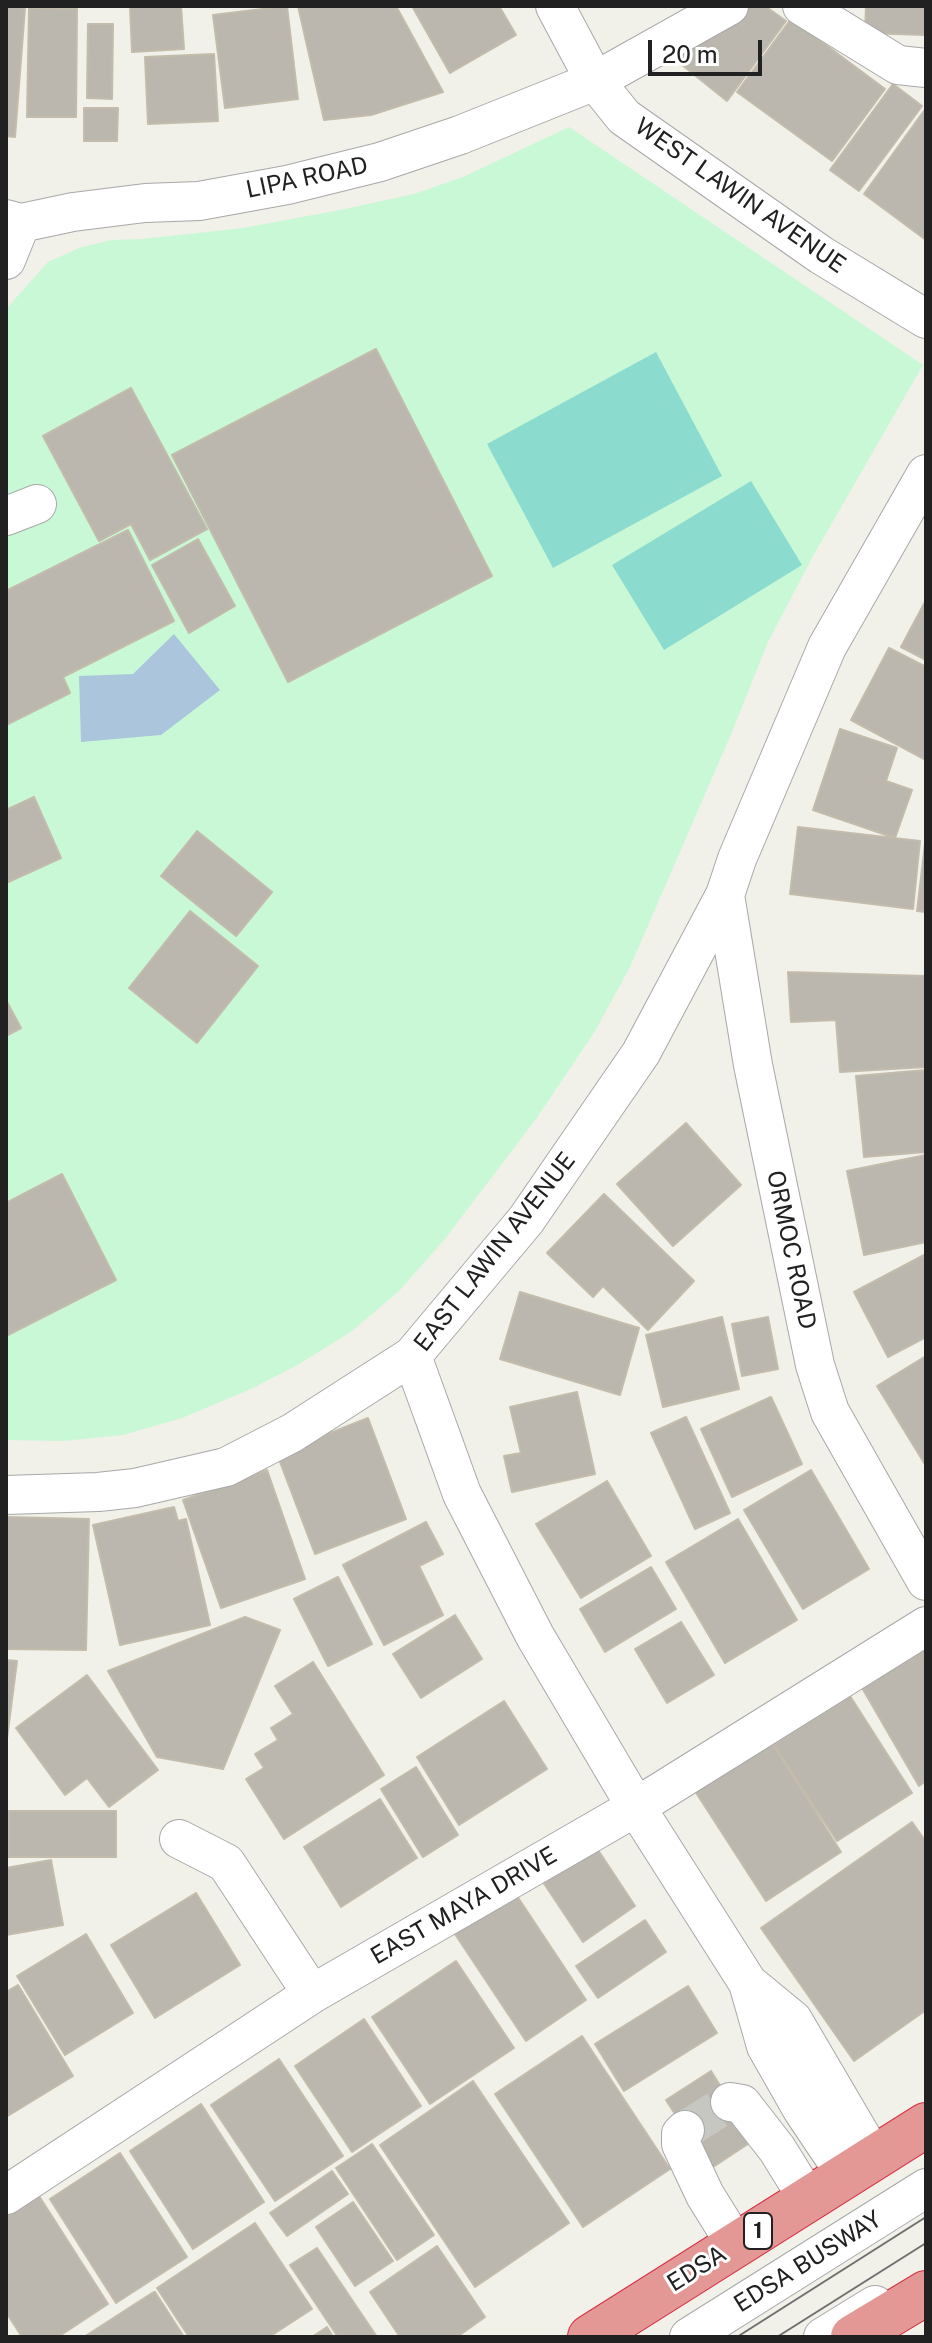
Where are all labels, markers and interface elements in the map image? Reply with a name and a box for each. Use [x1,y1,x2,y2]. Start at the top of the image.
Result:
scale bar [652,24,766,74]
text: 20 m [662,40,718,68]
street label: WEST LAWIN AVENUE [629,112,851,280]
street label: LIPA ROAD [243,151,371,205]
street label: EAST LAWIN AVENUE [408,1147,582,1357]
street label: ORMOC ROAD [760,1168,822,1332]
street label: EAST MAYA DRIVE [366,1841,562,1971]
street label: EDSA BUSWAY [729,2205,887,2319]
road number: 1 [744,2213,772,2249]
street label: EDSA [662,2240,732,2298]

